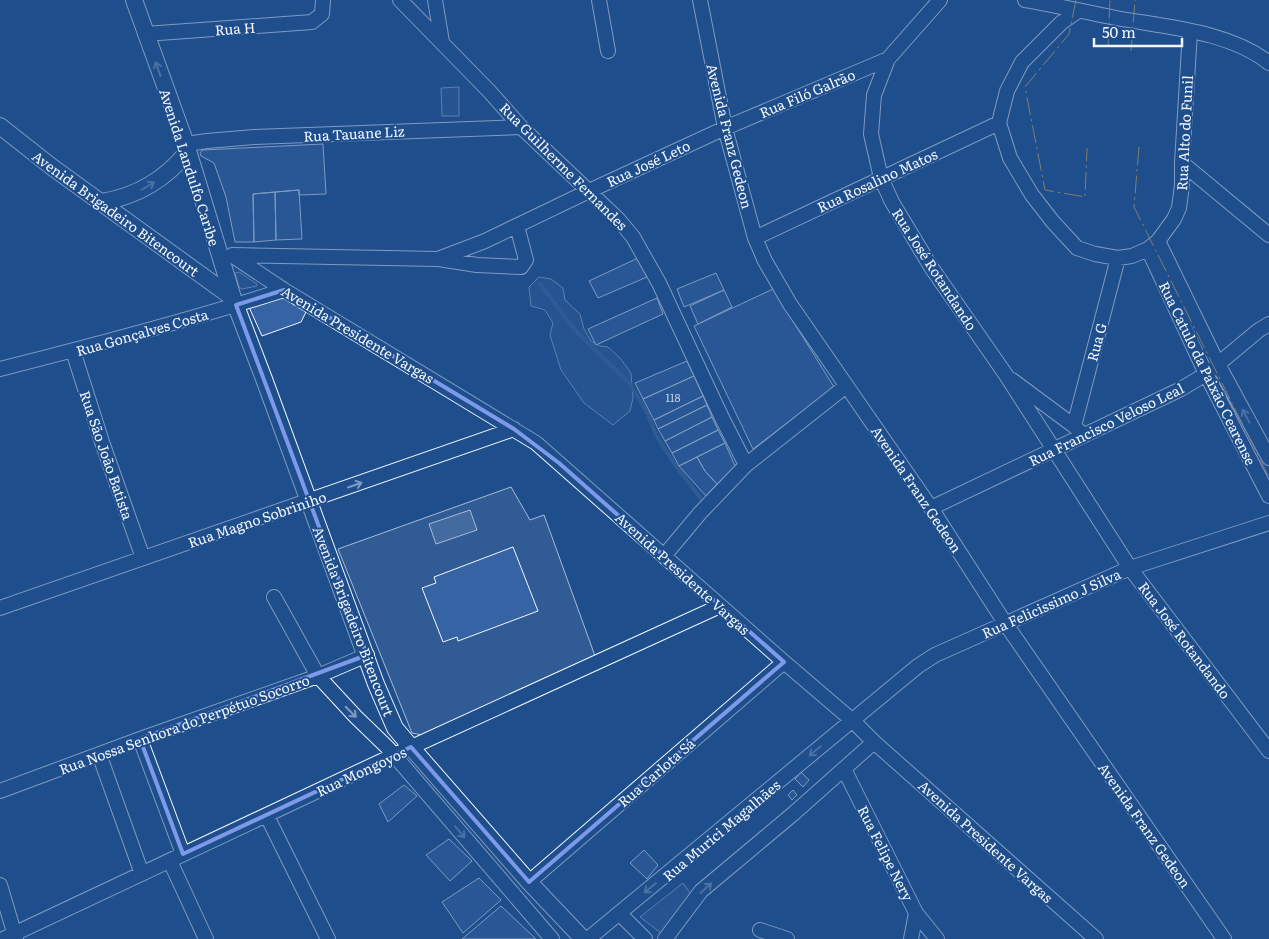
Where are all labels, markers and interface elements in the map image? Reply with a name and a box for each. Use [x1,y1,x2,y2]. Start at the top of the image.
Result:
scale bar [1094,15,1182,47]
street label: Rua H [214,17,256,39]
text: 50 m [1102,20,1136,43]
street label: Avenida Franz Gedeon [702,61,758,211]
one-way arrow [153,62,162,77]
street label: Rua Filó Galrão [756,64,858,122]
street label: Rua Alto do Funil [1171,75,1197,191]
street label: Avenida Landulfo Caribe [155,86,225,248]
street label: Rua Guilherme Fernandes [496,98,632,234]
street label: Rua Tauane Liz [303,120,405,146]
street label: Rua José Leto [603,135,693,191]
street label: Rua Rosalino Matos [814,143,940,217]
street label: Avenida Brigadeiro Bitencourt [28,146,204,281]
one-way arrow [141,181,155,191]
street label: Rua José Rotandando [888,204,982,334]
street label: Rua Catulo da Paixão Cearense [1155,278,1261,468]
street label: Avenida Presidente Vargas [278,280,438,388]
street label: Rua Gonçalves Costa [74,303,211,360]
street label: Rua G [1081,320,1111,364]
street label: Rua Francisco Veloso Leal [1025,378,1187,470]
street label: Rua São João Batista [76,388,139,523]
house number: 118 [665,389,681,405]
one-way arrow [1241,408,1251,423]
street label: Avenida Franz Gedeon [867,422,967,556]
one-way arrow [347,480,363,489]
street label: Rua Magno Sobriniho [185,486,329,552]
street label: Avenida Presidente Vargas [611,507,755,639]
street label: Avenida Brigadeiro Bitencourt [308,523,400,719]
street label: Rua Felicissimo J Silva [978,563,1124,643]
street label: Rua José Rotandando [1134,577,1236,703]
street label: Rua Nossa Senhora do Perpétuo Socorro [56,669,312,779]
one-way arrow [345,706,357,718]
street label: Rua Carlota Sá [613,733,699,811]
street label: Rua Mongoyos [313,741,409,801]
one-way arrow [809,746,822,757]
street label: Avenida Franz Gedeon [1094,758,1196,892]
street label: Rua Murici Magalhães [658,775,784,885]
street label: Avenida Presidente Vargas [914,775,1058,907]
street label: Rua Felipe Nery [853,802,919,905]
one-way arrow [455,825,466,838]
one-way arrow [700,882,713,893]
one-way arrow [643,883,656,894]

